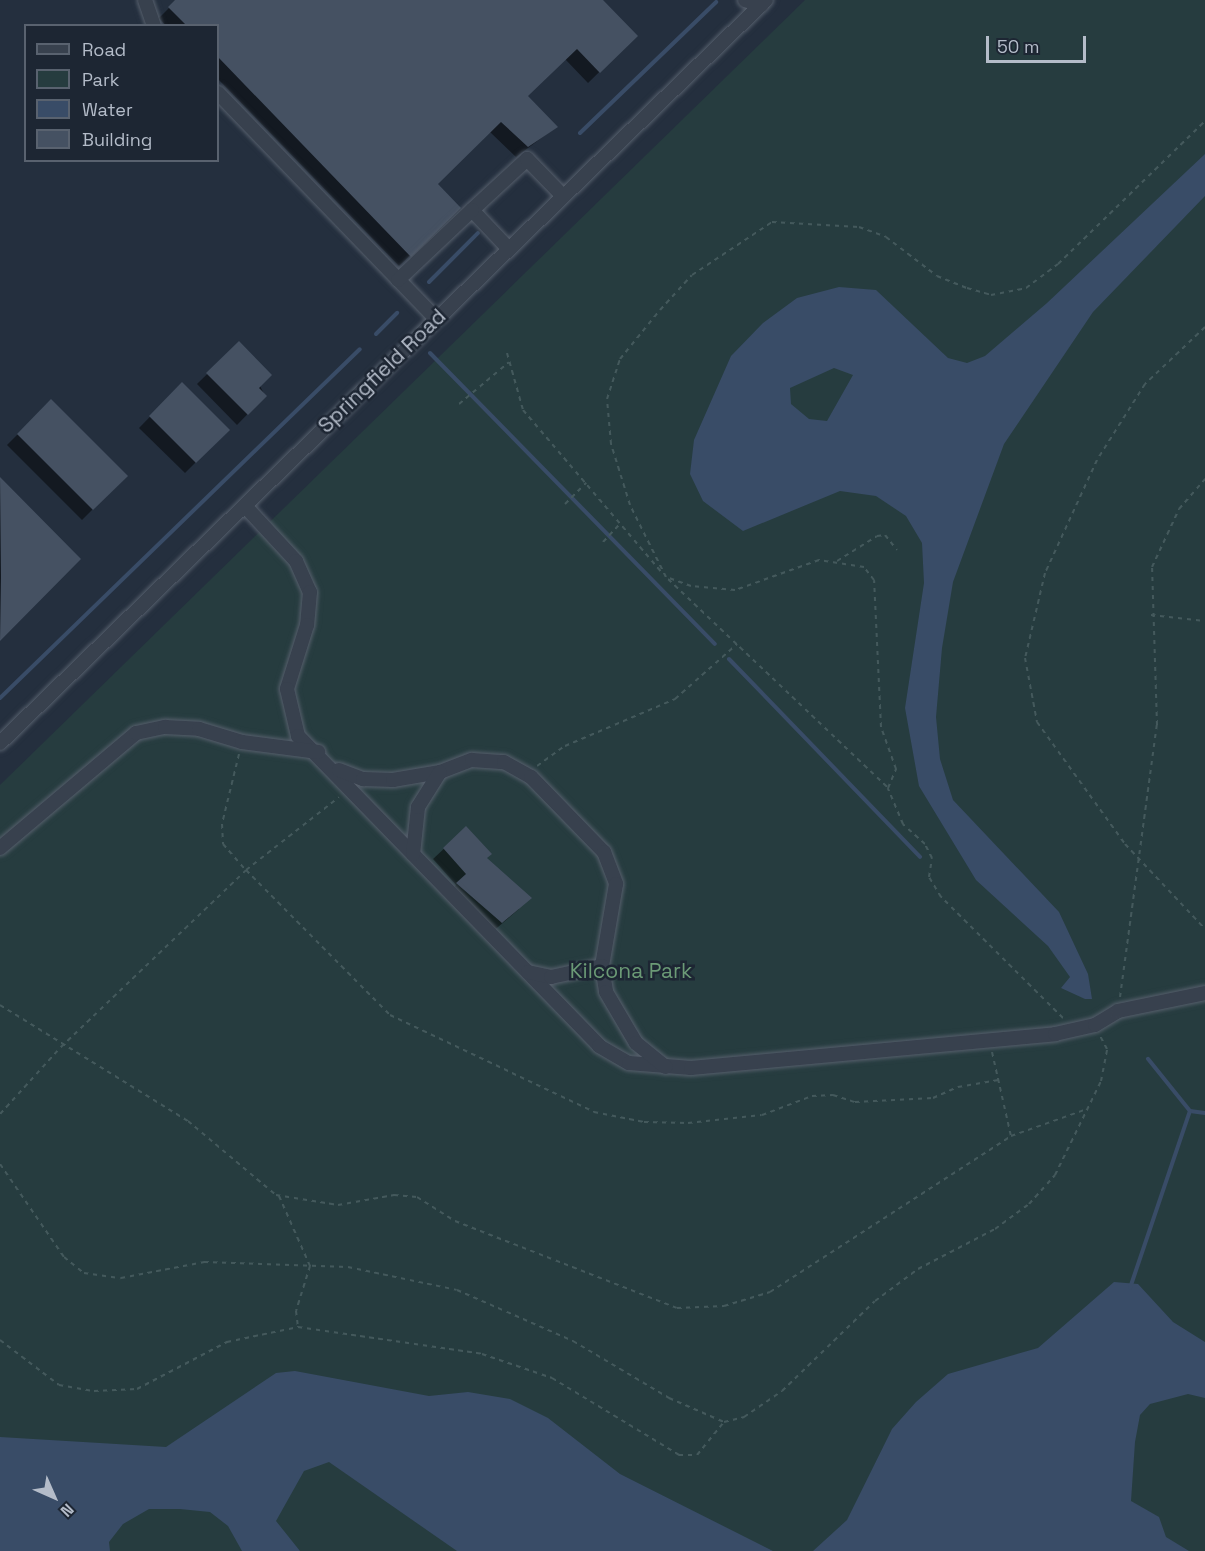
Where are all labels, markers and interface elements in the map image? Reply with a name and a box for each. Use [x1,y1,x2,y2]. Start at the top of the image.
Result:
legend [24,24,219,162]
scale bar [989,24,1090,62]
text: 50 m [997,35,1039,58]
text: Road [82,38,126,61]
text: Park [82,68,119,91]
text: Water [82,98,133,121]
text: Building [82,128,152,151]
street label: Springfield Road [313,304,451,438]
park label: Kilcona Park [570,958,692,984]
north arrow [24,1467,84,1527]
text: N [56,1499,78,1521]

